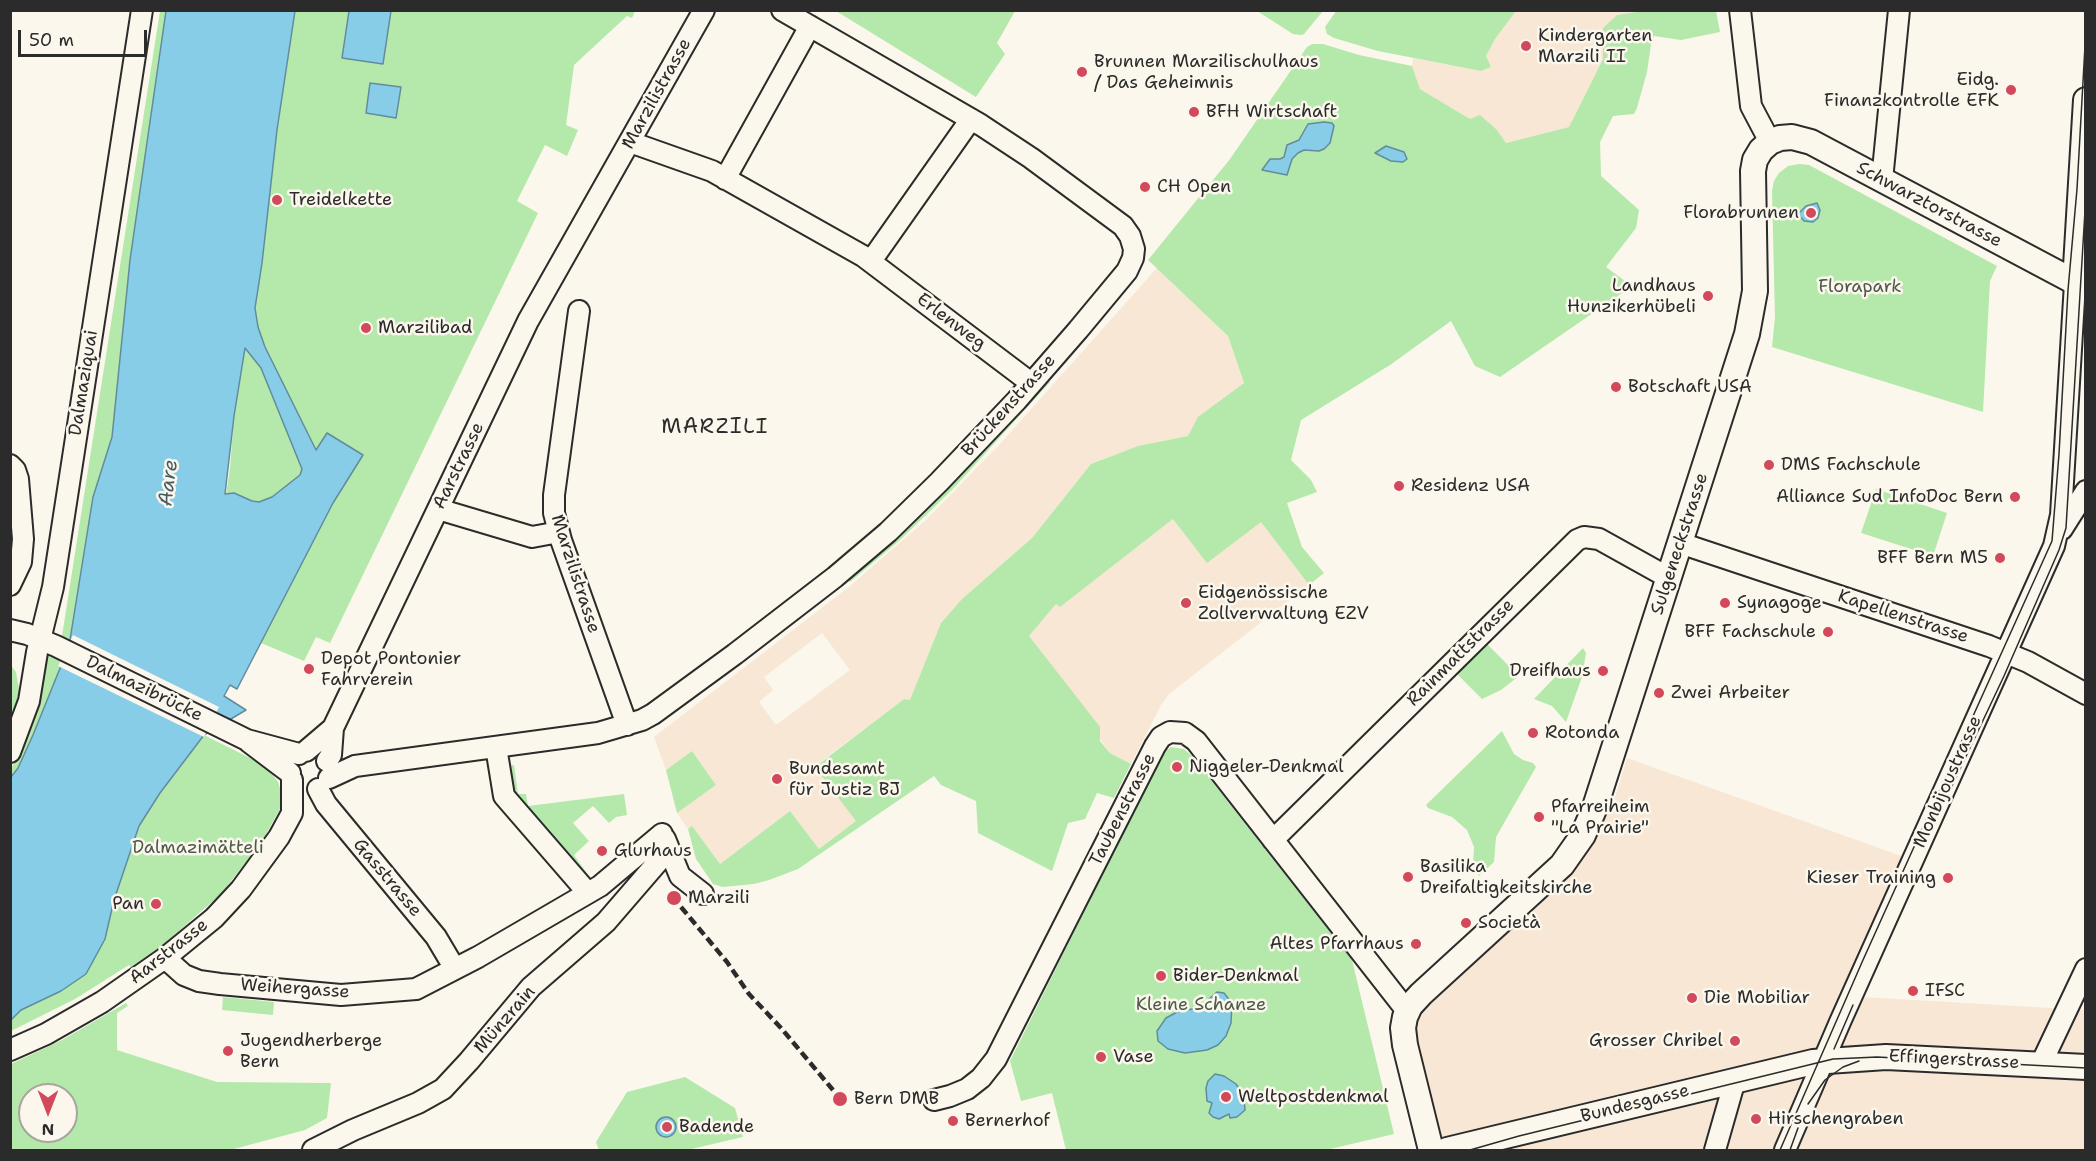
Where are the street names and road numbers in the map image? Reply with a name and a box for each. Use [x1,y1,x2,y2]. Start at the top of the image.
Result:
street label: Marzilistrasse [618,35,696,153]
street label: Schwarztorstrasse [1853,158,2005,252]
street label: Erlenweg [912,289,990,355]
street label: Dalmaziquai [65,329,103,437]
street label: Brückenstrasse [957,350,1061,462]
street label: Aarstrasse [429,419,489,513]
street label: Sulgeneckstrasse [1647,470,1713,618]
street label: Marzilistrasse [546,512,604,636]
street label: Kapellenstrasse [1835,586,1971,648]
street label: Rainmattstrasse [1403,595,1519,711]
street label: Dalmazibrücke [82,651,206,727]
street label: Monbijoustrasse [1909,713,1987,851]
street label: Taubenstrasse [1085,750,1161,870]
street label: Gasstrasse [348,835,426,921]
street label: Aarstrasse [125,915,213,989]
street label: Weihergasse [240,974,350,1004]
street label: Münzrain [470,982,540,1058]
street label: Effingerstrasse [1888,1046,2020,1074]
street label: Bundesgasse [1579,1080,1691,1128]

